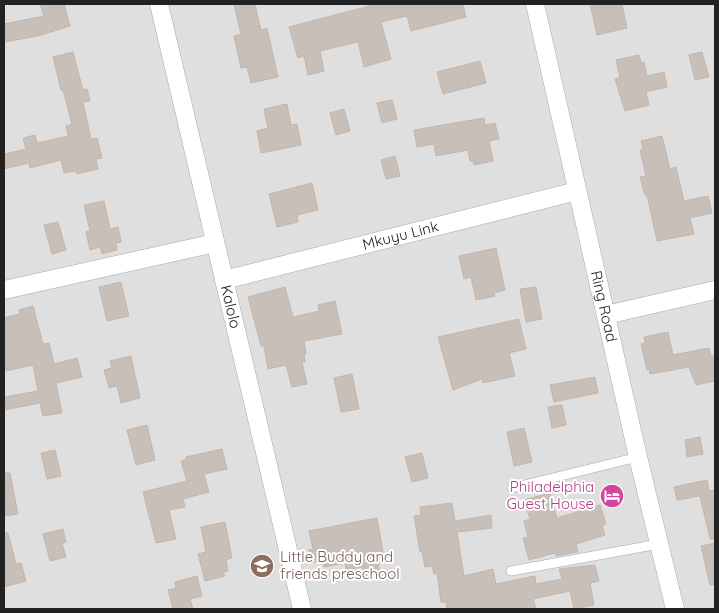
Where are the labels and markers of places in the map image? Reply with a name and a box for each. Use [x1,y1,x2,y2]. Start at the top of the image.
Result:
place label: Philadelphia Guest House [506,477,594,513]
hotel icon: Philadelphia Guest House [599,483,625,509]
place label: Little Buddy and friends preschool [280,547,400,583]
school or university icon: Little Buddy and friends preschool [249,553,275,579]

